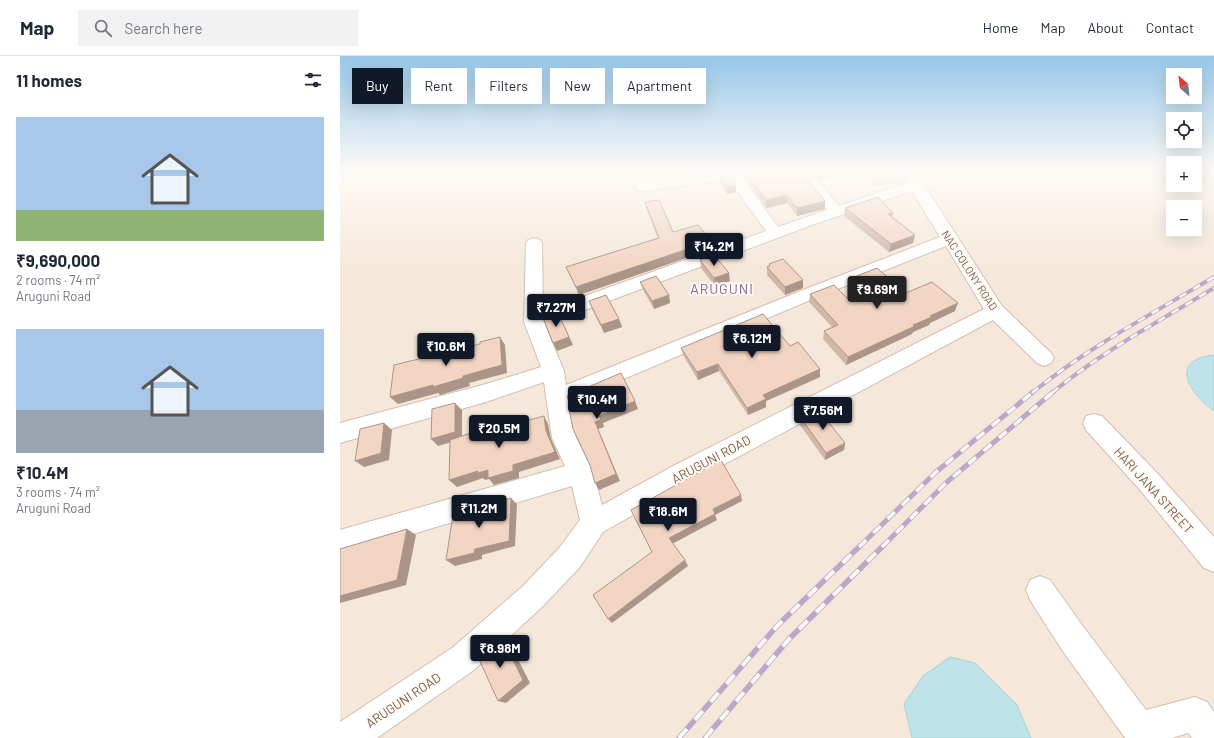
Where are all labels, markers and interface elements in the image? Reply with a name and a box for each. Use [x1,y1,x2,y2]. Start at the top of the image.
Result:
search box [78,10,358,46]
text: Map [20,16,54,39]
icon: search [92,17,114,39]
text: Search here [124,19,202,37]
text: Home [983,19,1019,36]
text: Map [1041,19,1065,36]
text: About [1087,19,1124,36]
text: Contact [1146,19,1194,36]
chip: Buy [352,68,403,104]
chip: Rent [411,68,467,104]
chip: Filters [475,68,542,104]
chip: New [550,68,605,104]
chip: Apartment [613,68,706,104]
north arrow [1166,68,1202,104]
map controls [1166,68,1202,236]
icon: filters [302,69,324,91]
text: 11 homes [16,70,82,90]
button: locate [1166,112,1202,148]
icon: home [134,143,206,215]
button: + [1166,156,1202,192]
button: − [1166,200,1202,236]
street label: NAC COLONY ROAD [939,228,1001,312]
pin: ₹14.2M [681,233,747,267]
text: ₹14.2M [694,238,734,254]
text: ₹9,690,000 [16,250,100,270]
text: 2 rooms · 74 m² [16,272,100,288]
pin: ₹9.69M [844,276,910,310]
district label: ARUGUNI [690,280,754,297]
text: ₹9.69M [856,281,898,297]
text: Aruguni Road [16,288,91,304]
pin: ₹7.27M [523,294,589,328]
text: ₹7.27M [536,299,576,315]
pin: ₹6.12M [719,325,785,359]
text: ₹6.12M [732,330,772,346]
pin: ₹10.6M [413,333,479,367]
text: ₹10.6M [426,338,466,354]
icon: home [134,355,206,427]
pin: ₹10.4M [564,386,630,420]
text: ₹10.4M [577,391,617,407]
pin: ₹7.56M [790,397,856,431]
text: ₹7.56M [803,402,843,418]
pin: ₹20.5M [466,415,532,449]
text: ₹20.5M [478,420,520,436]
street label: ARUGUNI ROAD [669,431,753,487]
street label: HARI JANA STREET [1111,443,1197,537]
text: ₹10.4M [16,462,68,482]
text: 3 rooms · 74 m² [16,484,100,500]
pin: ₹11.2M [446,495,512,529]
pin: ₹18.6M [635,498,701,532]
text: Aruguni Road [16,500,91,516]
text: ₹11.2M [461,500,497,516]
text: ₹18.6M [649,503,687,519]
pin: ₹8.98M [467,635,533,669]
text: ₹8.98M [479,640,521,656]
street label: ARUGUNI ROAD [362,669,444,731]

